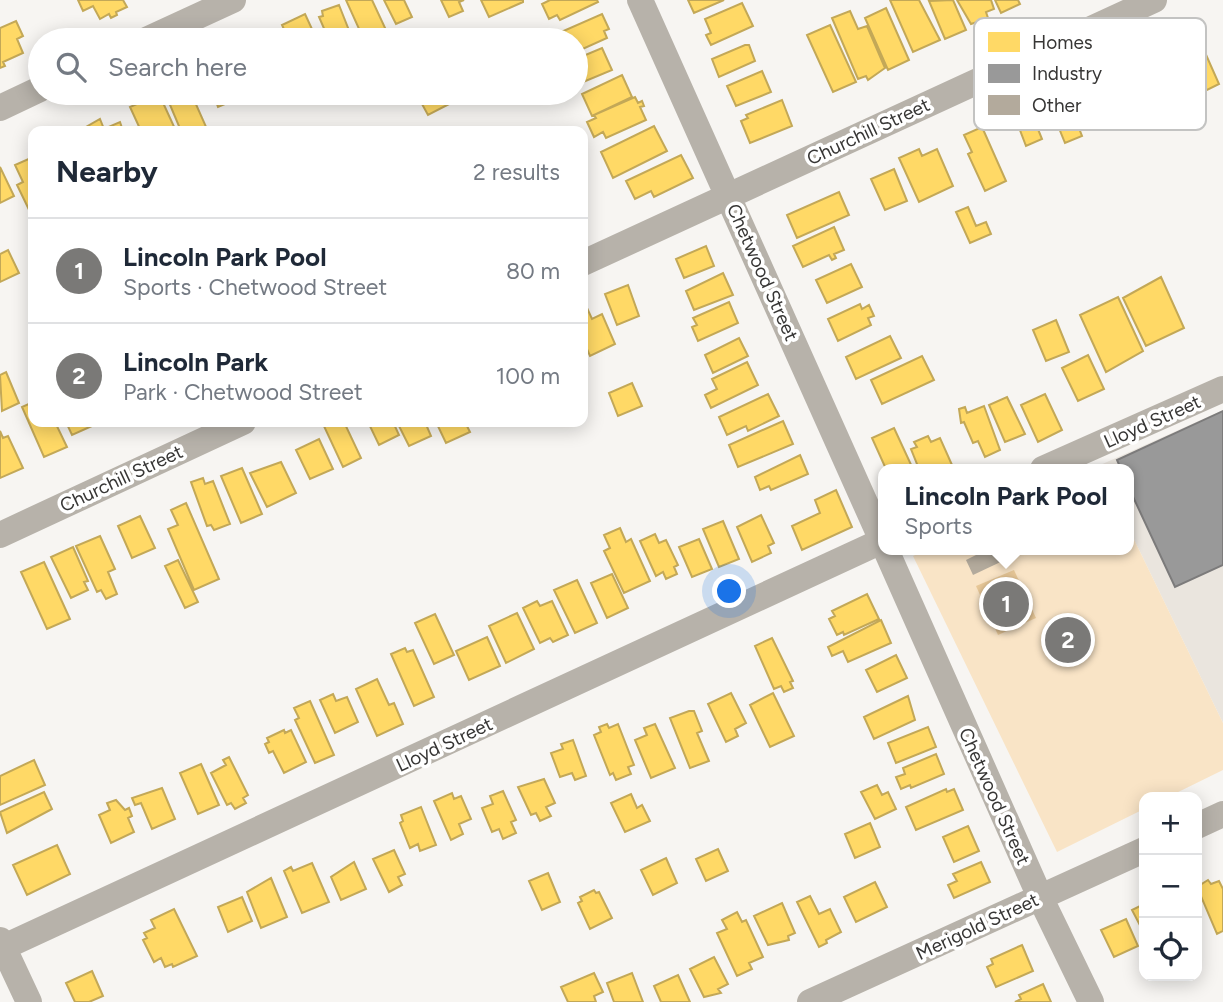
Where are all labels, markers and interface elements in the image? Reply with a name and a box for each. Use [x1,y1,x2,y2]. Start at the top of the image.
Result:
legend [974,18,1206,130]
search box [28,28,588,105]
text: Homes [1032,31,1093,54]
icon: search [52,48,90,86]
text: Search here [108,51,247,83]
text: Industry [1032,62,1102,85]
street label: Churchill Street [803,93,933,170]
text: Other [1032,94,1082,117]
text: Nearby [56,153,158,190]
text: 2 results [473,158,560,186]
street label: Chetwood Street [722,200,803,344]
text: Lincoln Park Pool [123,241,327,273]
text: 1 [74,257,84,285]
text: 80 m [506,257,560,285]
text: Sports · Chetwood Street [123,273,387,301]
text: Lincoln Park [123,346,268,378]
text: 2 [72,362,86,390]
text: 100 m [496,362,560,390]
text: Park · Chetwood Street [123,378,363,406]
street label: Lloyd Street [1100,390,1204,453]
street label: Churchill Street [56,440,186,517]
popup [878,464,1134,555]
text: Lincoln Park Pool [904,480,1108,512]
text: Sports [904,512,972,540]
your location [712,574,746,608]
pin: 1 [983,578,1029,630]
pin: 2 [1045,614,1091,666]
street label: Lloyd Street [392,712,496,777]
street label: Chetwood Street [954,724,1035,868]
map controls [1139,792,1202,981]
button: + [1139,792,1202,855]
button: − [1139,855,1202,918]
street label: Merigold Street [912,888,1042,965]
button: locate [1139,918,1202,981]

